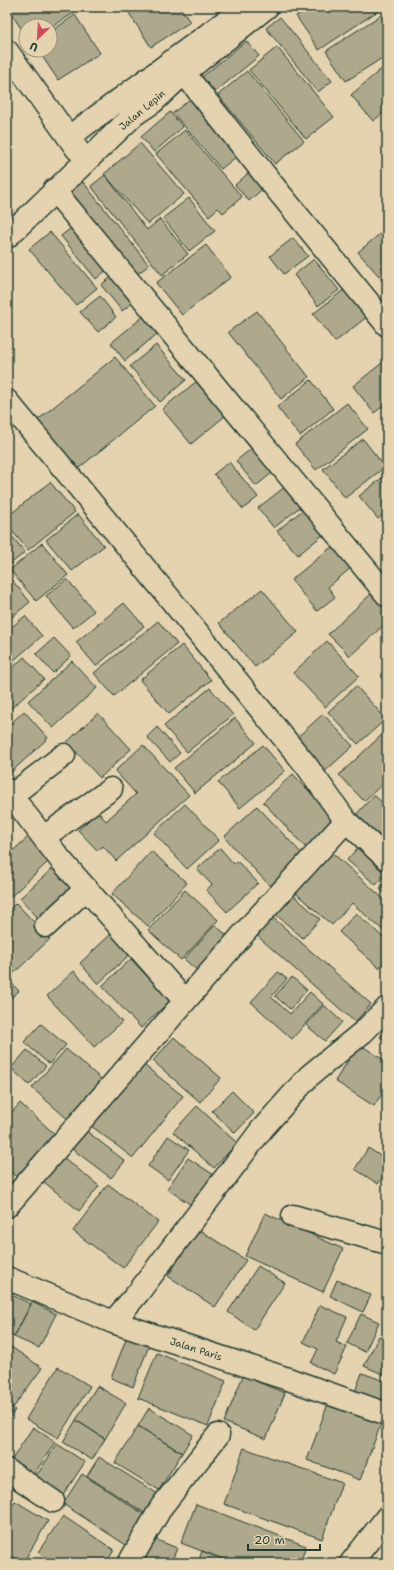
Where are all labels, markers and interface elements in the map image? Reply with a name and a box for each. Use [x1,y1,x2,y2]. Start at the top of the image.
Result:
north arrow [18,18,58,58]
text: U [27,38,41,55]
street label: Jalan Lepin [116,87,168,133]
street label: Jalan Paris [168,1334,224,1364]
scale bar [248,1526,320,1552]
text: 20 m [254,1532,285,1548]

